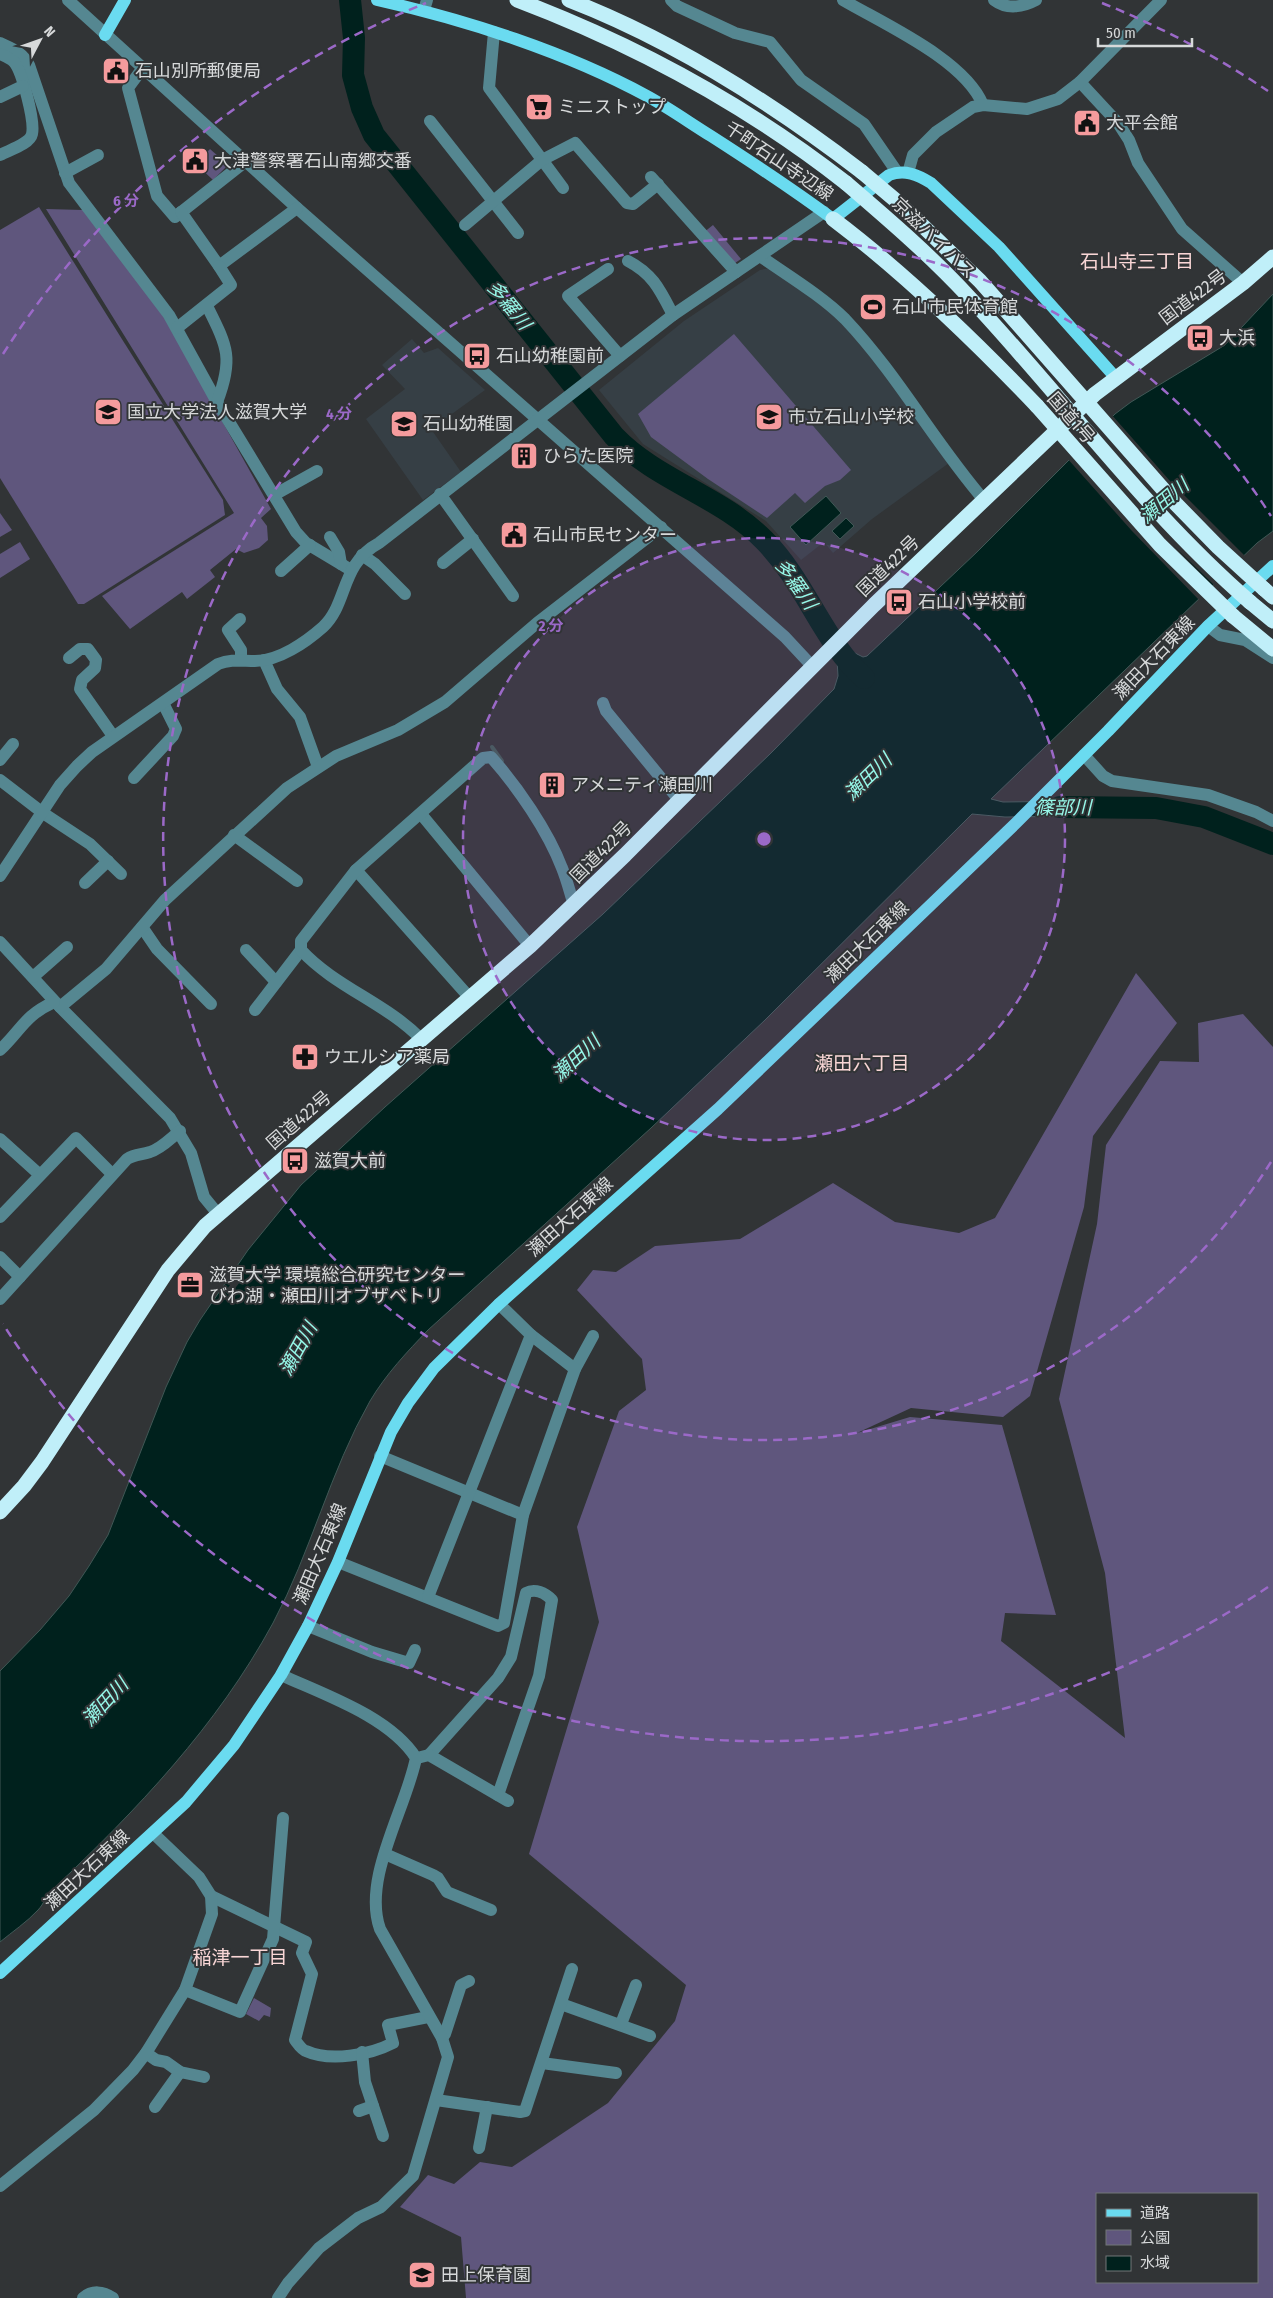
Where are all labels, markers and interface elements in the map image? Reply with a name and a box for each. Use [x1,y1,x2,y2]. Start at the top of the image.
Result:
north arrow [15,15,65,65]
scale bar [1098,15,1192,47]
text: N [40,23,59,41]
text: 50 m [1106,24,1136,42]
public building icon: 石山別所郵便局 [101,56,131,86]
place label: 石山別所郵便局 [135,60,261,82]
supermarket icon: ミニストップ [524,92,554,122]
place label: ミニストップ [558,96,666,118]
public building icon: 大平会館 [1072,108,1102,138]
place label: 大平会館 [1106,112,1178,134]
street label: 千町石山寺辺線 [721,117,837,205]
public building icon: 大津警察署石山南郷交番 [180,146,210,176]
place label: 大津警察署石山南郷交番 [214,150,412,172]
text: 6 分 [113,192,139,210]
street label: 京滋バイパス [888,193,980,283]
district label: 石山寺三丁目 [1080,250,1194,273]
street label: 国道422号 [1155,265,1231,329]
water label: 多羅川 [482,276,537,336]
sports icon: 石山市民体育館 [858,292,888,322]
place label: 石山市民体育館 [892,296,1018,318]
bus stop icon: 大浜 [1185,323,1215,353]
place label: 大浜 [1219,327,1255,349]
bus stop icon: 石山幼稚園前 [462,341,492,371]
place label: 石山幼稚園前 [496,345,604,367]
street label: 国道1号 [1043,388,1099,448]
school or university icon: 国立大学法人滋賀大学 [93,397,123,427]
place label: 国立大学法人滋賀大学 [127,401,307,423]
school or university icon: 市立石山小学校 [754,402,784,432]
text: 4 分 [326,405,352,423]
place label: 市立石山小学校 [788,406,914,428]
school or university icon: 石山幼稚園 [389,409,419,439]
place label: 石山幼稚園 [423,413,513,435]
building icon: ひらた医院 [509,441,539,471]
place label: ひらた医院 [543,445,633,467]
water label: 瀬田川 [1135,473,1195,528]
public building icon: 石山市民センター [499,520,529,550]
place label: 石山市民センター [533,524,677,546]
street label: 国道422号 [852,531,924,601]
water label: 多羅川 [770,554,823,616]
bus stop icon: 石山小学校前 [884,587,914,617]
place label: 石山小学校前 [918,591,1026,613]
street label: 瀬田大石東線 [1109,612,1199,704]
text: 2 分 [537,617,564,635]
water label: 瀬田川 [840,748,898,805]
building icon: アメニティ瀬田川 [537,770,567,800]
place label: アメニティ瀬田川 [571,774,713,796]
water label: 篠部川 [1034,796,1093,819]
street label: 国道422号 [566,817,636,887]
centre of rings [755,830,773,848]
street label: 瀬田大石東線 [821,897,913,987]
water label: 瀬田川 [547,1029,606,1086]
pharmacy icon: ウエルシア薬局 [290,1042,320,1072]
place label: ウエルシア薬局 [324,1046,450,1068]
district label: 瀬田六丁目 [814,1052,910,1075]
street label: 国道422号 [262,1086,336,1154]
bus stop icon: 滋賀大前 [280,1146,310,1176]
place label: 滋賀大前 [314,1150,386,1172]
street label: 瀬田大石東線 [523,1173,617,1261]
place label: 滋賀大学 環境総合研究センター びわ湖・瀬田川オブザベトリ [209,1264,465,1307]
office icon: 滋賀大学 環境総合研究センター びわ湖・瀬田川オブザベトリ [175,1270,205,1300]
water label: 瀬田川 [274,1317,323,1380]
street label: 瀬田大石東線 [289,1500,351,1608]
water label: 瀬田川 [77,1672,134,1731]
street label: 瀬田大石東線 [40,1825,134,1915]
district label: 稲津一丁目 [192,1946,288,1969]
legend [1096,2193,1258,2283]
text: 道路 [1140,2204,1170,2222]
text: 公園 [1140,2229,1170,2247]
text: 水域 [1140,2254,1170,2272]
school or university icon: 田上保育園 [407,2260,437,2290]
place label: 田上保育園 [441,2264,531,2286]

